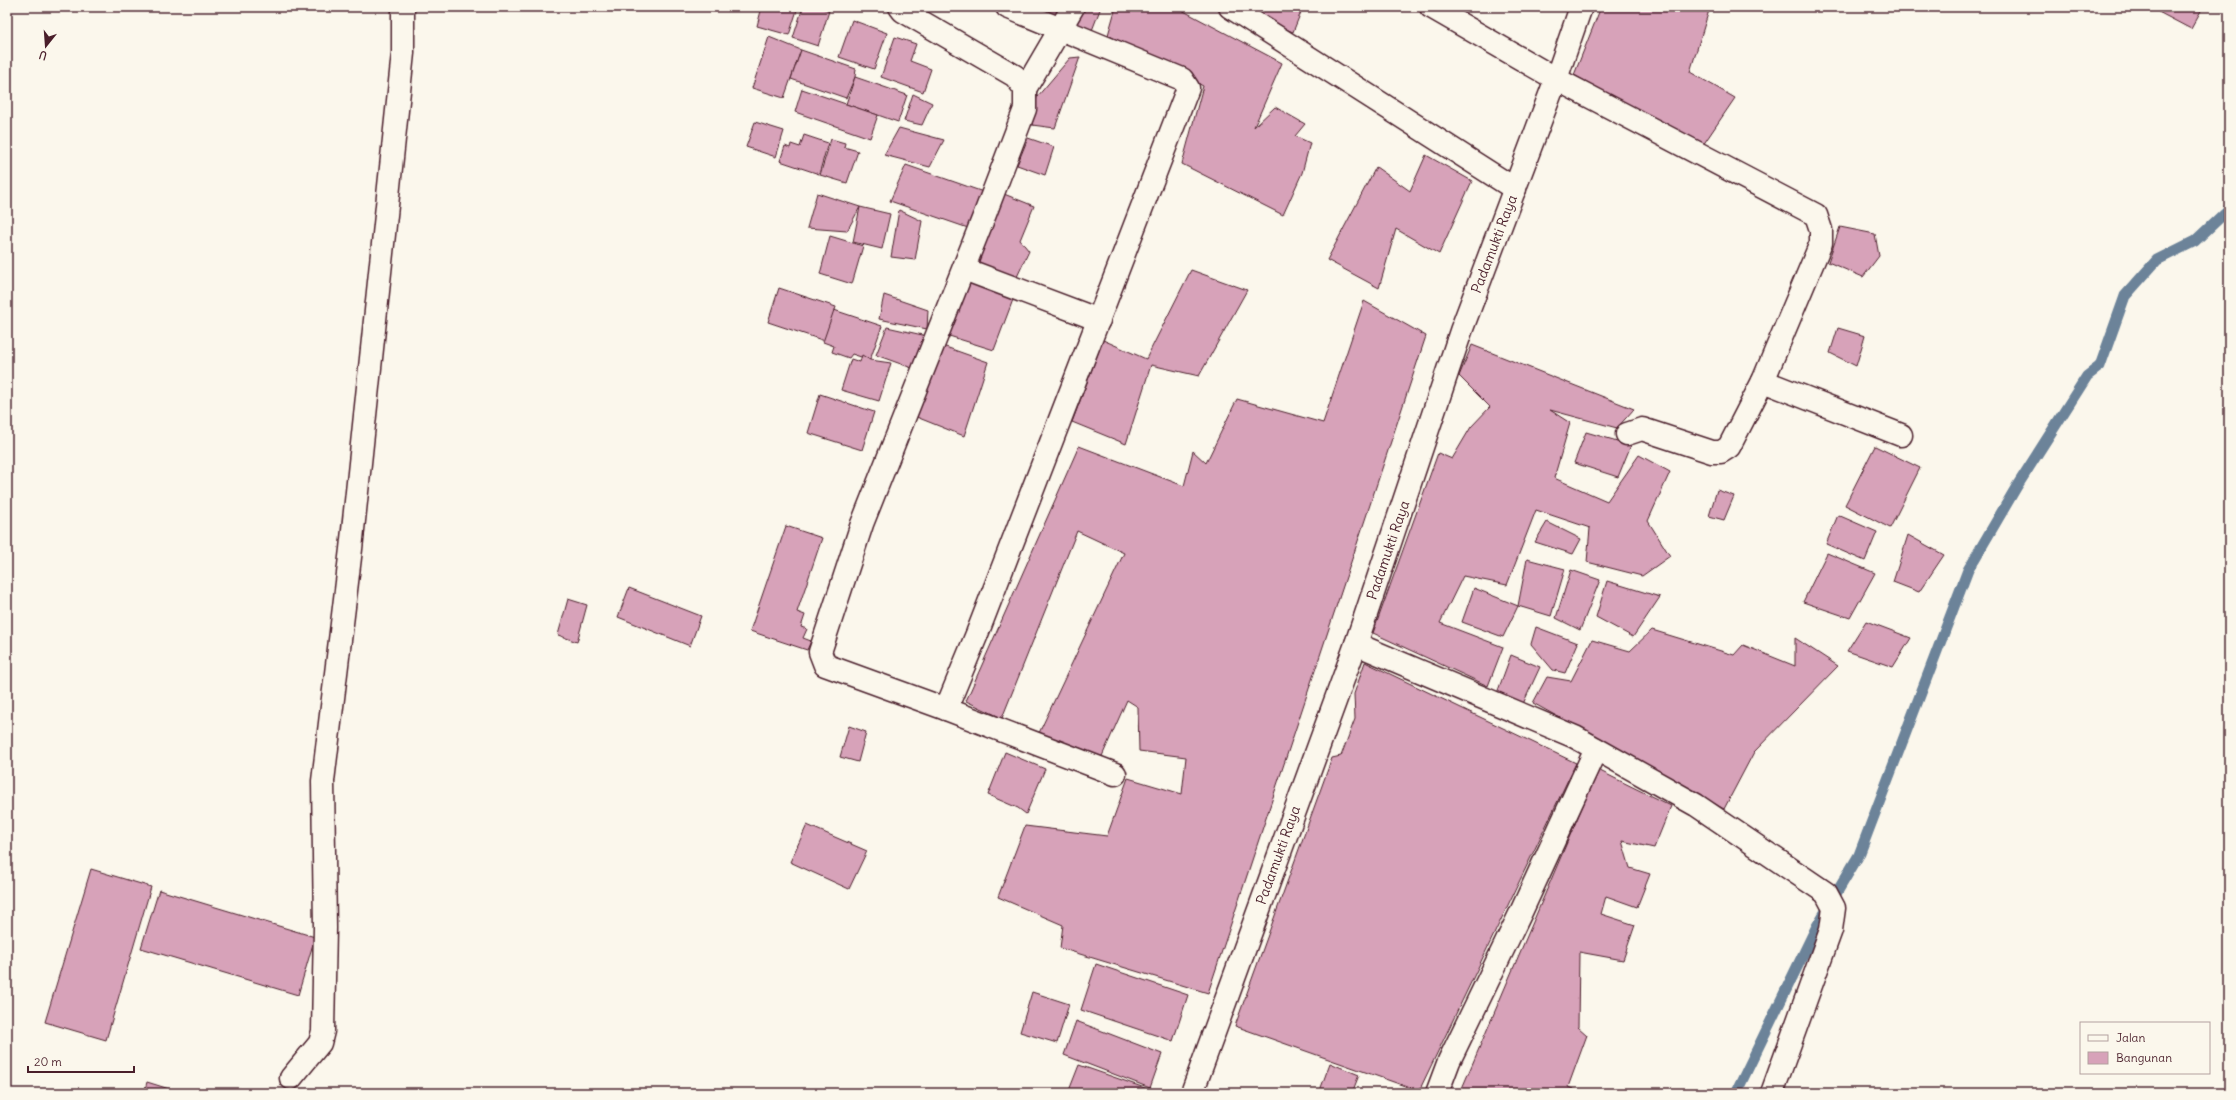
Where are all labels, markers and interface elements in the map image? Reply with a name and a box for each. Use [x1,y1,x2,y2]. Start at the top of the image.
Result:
north arrow [26,26,66,66]
text: U [37,48,49,63]
street label: Padamukti Raya [1467,192,1521,296]
street label: Padamukti Raya [1363,498,1413,602]
street label: Padamukti Raya [1252,803,1304,907]
legend [2080,1022,2210,1074]
text: Jalan [2116,1030,2145,1045]
scale bar [28,1048,134,1074]
text: Bangunan [2116,1050,2172,1065]
text: 20 m [34,1054,62,1069]

